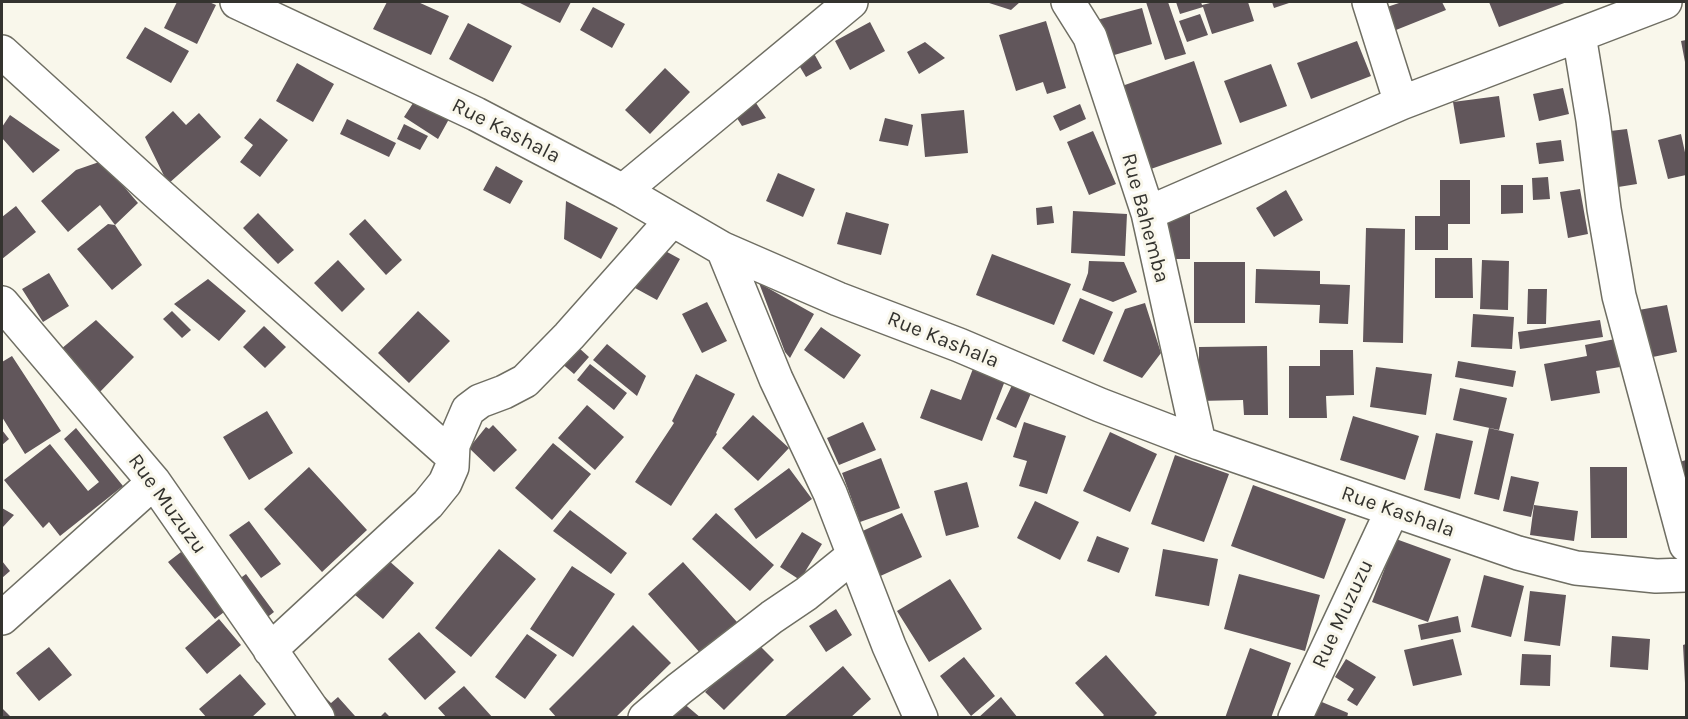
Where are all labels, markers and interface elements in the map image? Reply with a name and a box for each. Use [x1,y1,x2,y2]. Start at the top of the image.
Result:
street label: Rue Kashala [448,93,564,169]
street label: Rue Bahemba [1116,150,1174,286]
street label: Rue Kashala [883,306,1003,374]
street label: Rue Muzuzu [122,449,212,559]
street label: Rue Kashala [1338,481,1458,543]
street label: Rue Muzuzu [1307,556,1379,672]

